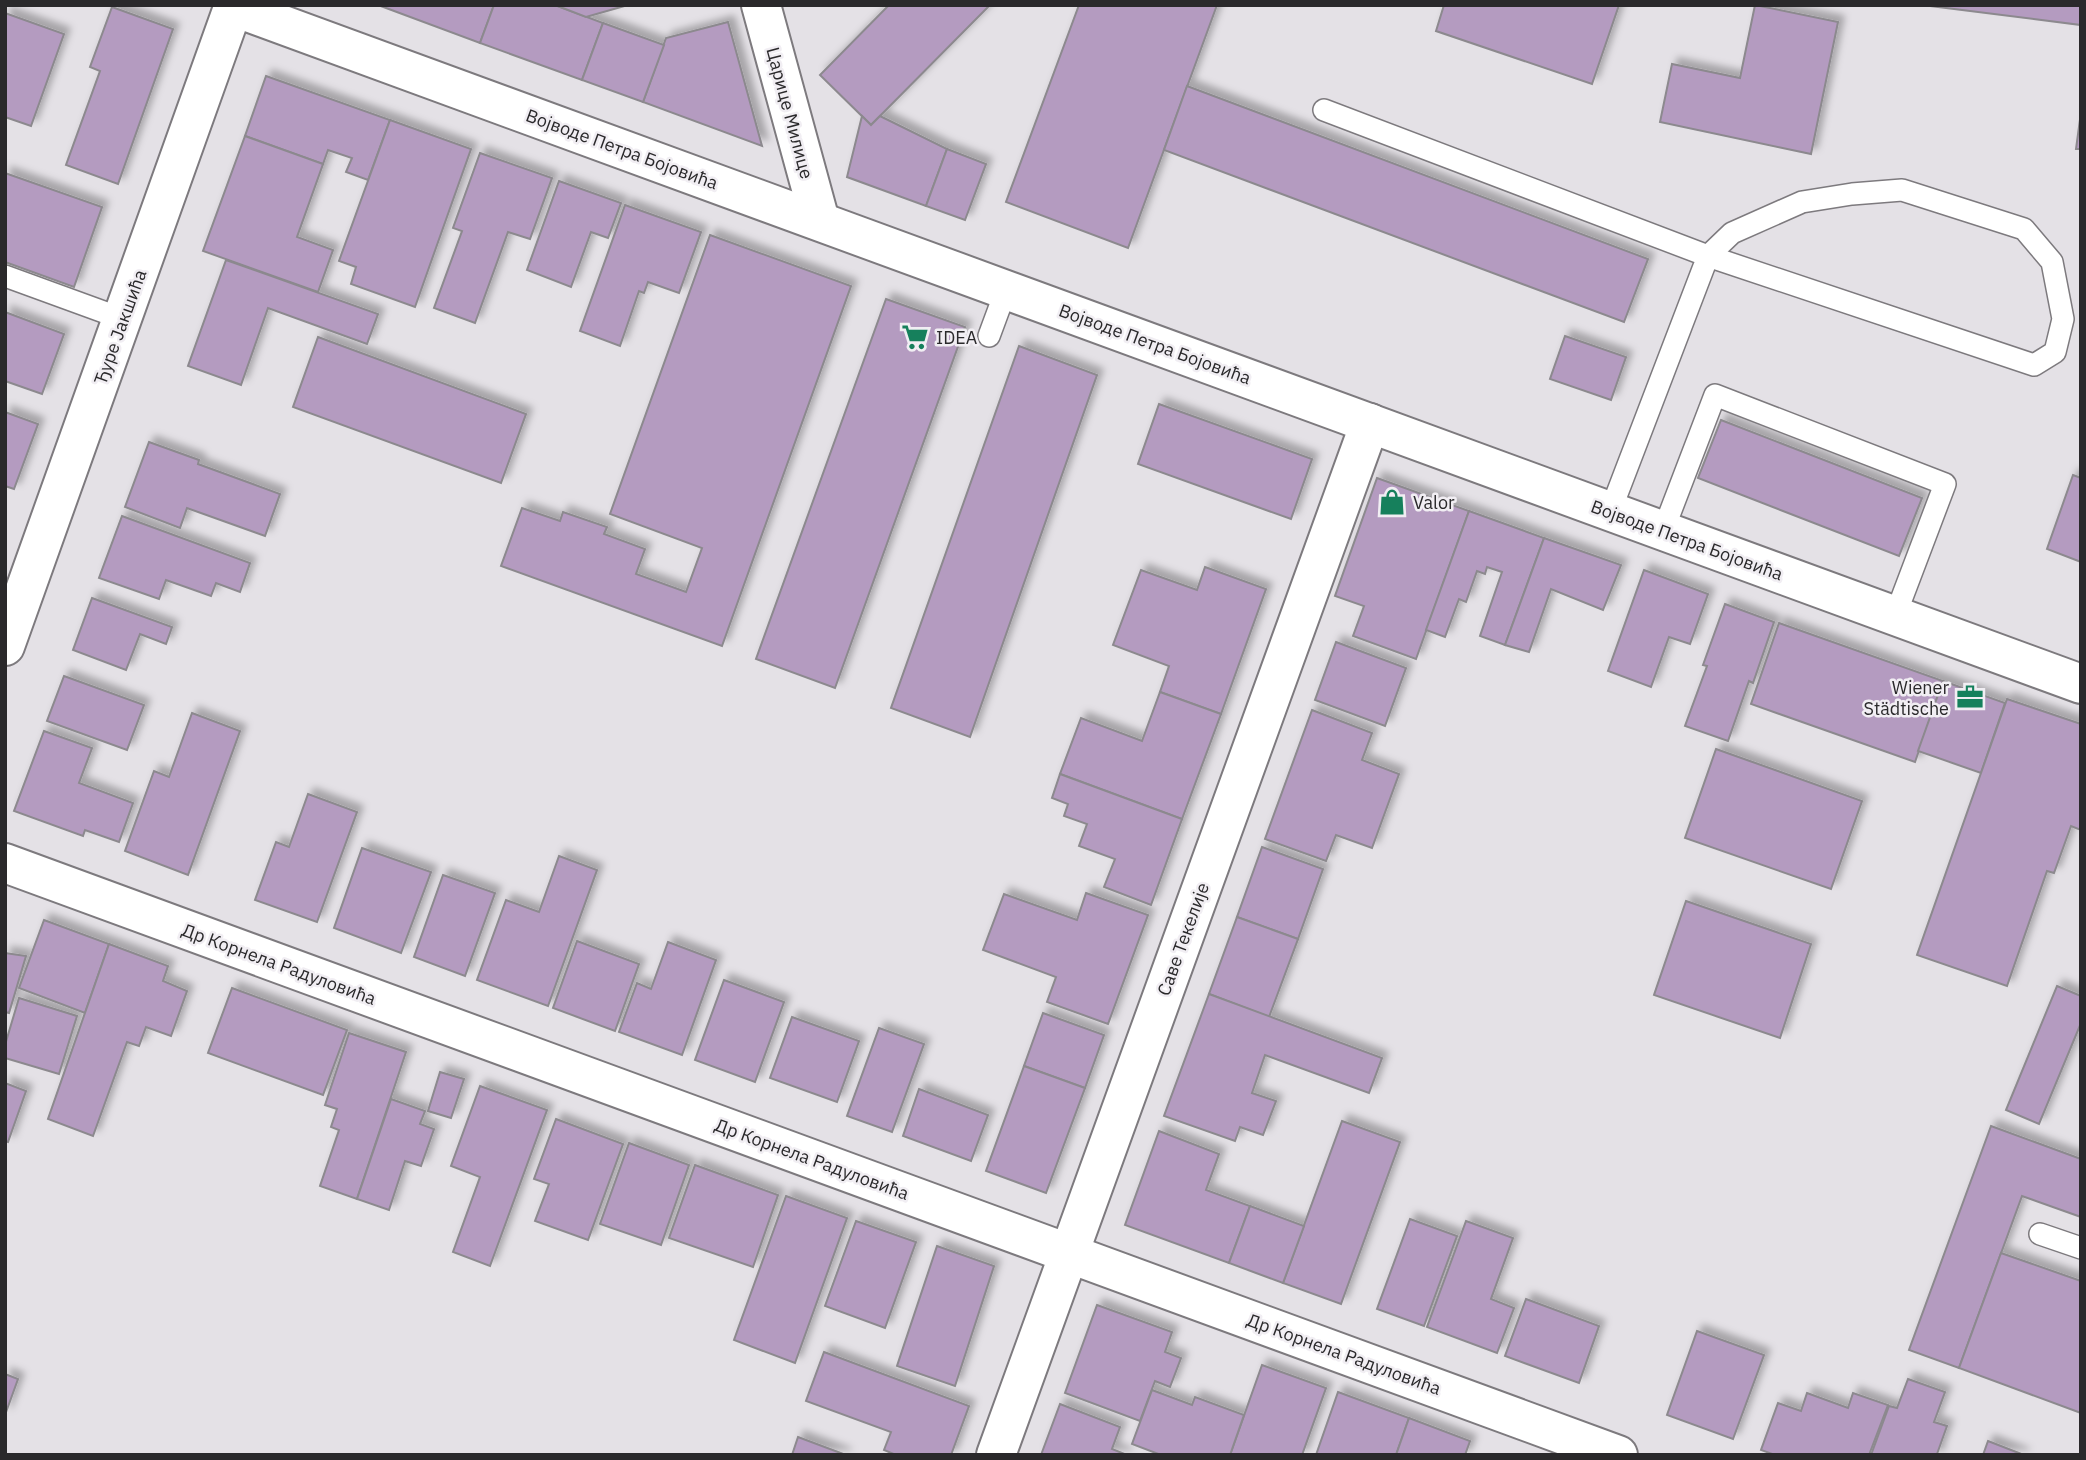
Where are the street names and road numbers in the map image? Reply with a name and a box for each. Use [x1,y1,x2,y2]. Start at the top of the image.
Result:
street label: Царице Милице [761,45,819,181]
street label: Војводе Петра Бојовића [523,104,722,195]
street label: Ђуре Јакшића [88,266,152,388]
street label: Војводе Петра Бојовића [1056,299,1255,390]
street label: Војводе Петра Бојовића [1588,495,1787,586]
street label: Саве Текелије [1152,879,1214,999]
street label: Др Корнела Радуловића [179,918,380,1010]
street label: Др Корнела Радуловића [712,1113,913,1205]
street label: Др Корнела Радуловића [1244,1308,1445,1400]

